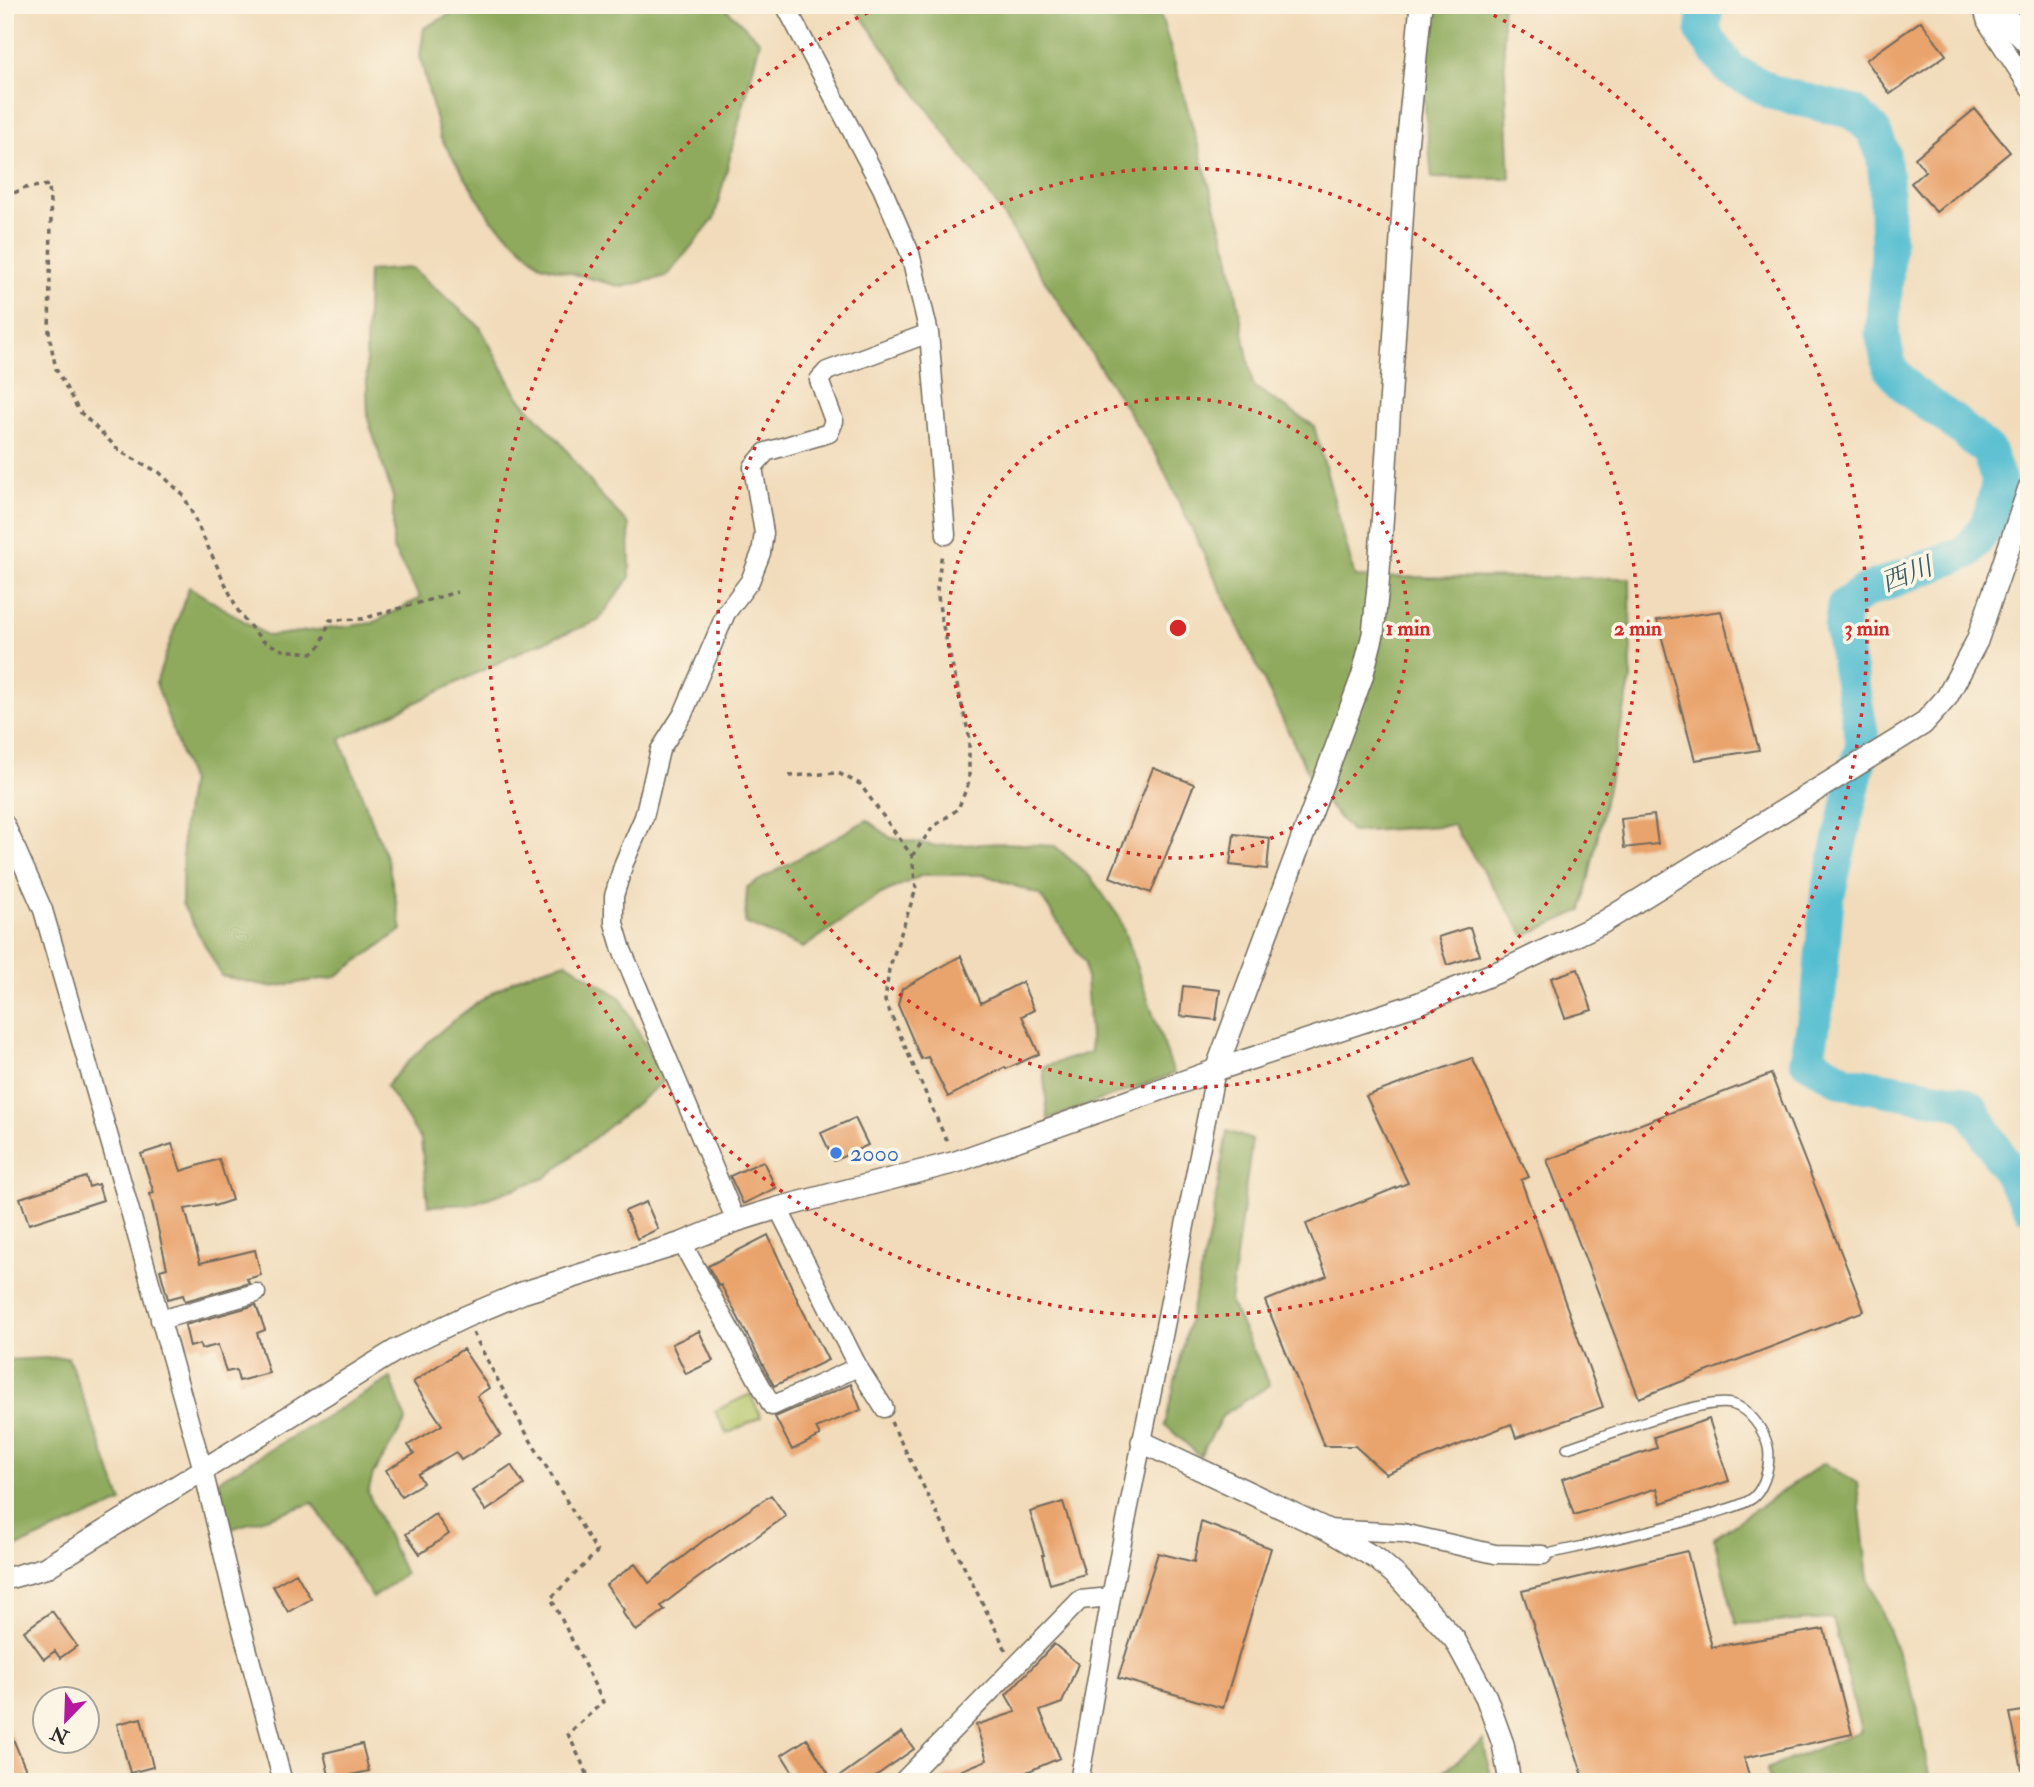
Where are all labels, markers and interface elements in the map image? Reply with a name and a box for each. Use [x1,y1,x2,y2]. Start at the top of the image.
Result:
water label: 西川 [1877,550,1940,599]
text: 1 min [1386,615,1430,642]
text: 2 min [1614,615,1662,642]
text: 3 min [1844,615,1890,642]
centre of rings [1166,616,1190,640]
place label: 2000 [850,1138,899,1169]
marker: 2000 [828,1145,844,1161]
north arrow [32,1686,102,1756]
text: N [46,1720,73,1749]

